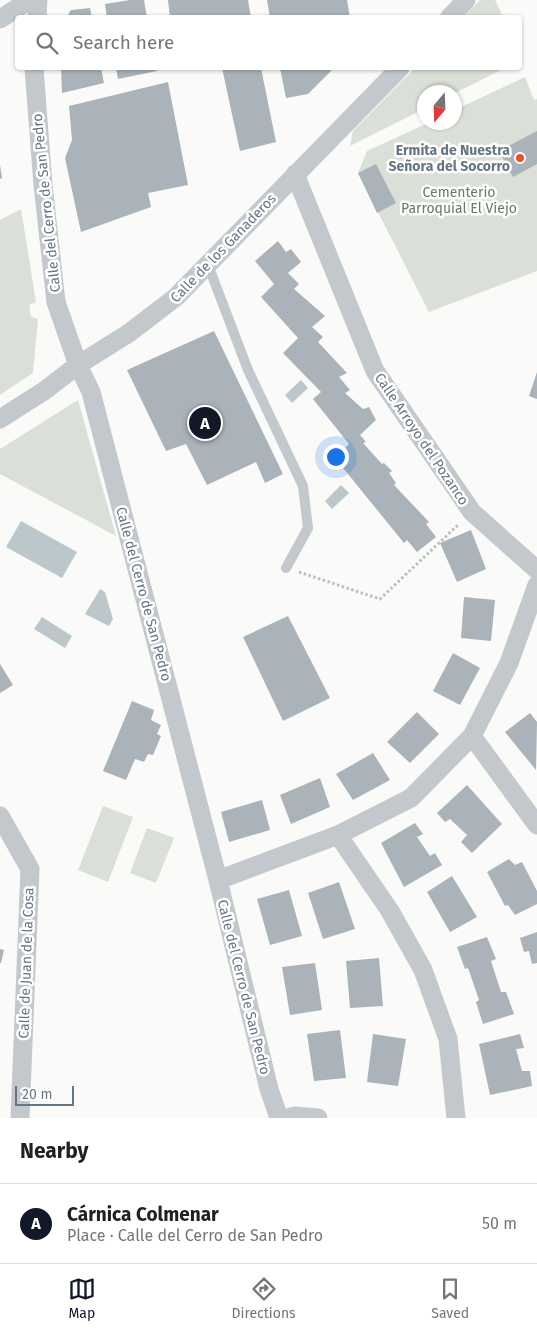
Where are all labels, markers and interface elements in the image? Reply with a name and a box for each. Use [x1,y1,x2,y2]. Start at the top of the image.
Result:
search box [15,15,522,70]
icon: search [33,29,61,57]
text: Search here [73,31,174,54]
north arrow [417,85,462,130]
street label: Calle del Cerro de San Pedro [29,113,64,293]
place label: Ermita de Nuestra Señora del Socorro [389,142,510,175]
marker: Ermita de Nuestra Señora del Socorro [514,152,526,164]
park label: Cementerio Parroquial El Viejo [401,184,517,217]
street label: Calle de los Ganaderos [167,190,280,306]
street label: Calle Arroyo del Pozanco [371,370,472,509]
pin: A [189,404,221,442]
your location [323,444,349,470]
street label: Calle del Cerro de San Pedro [112,505,175,683]
street label: Calle de Juan de la Cosa [15,887,38,1039]
street label: Calle del Cerro de San Pedro [214,898,273,1076]
scale bar [15,1083,74,1106]
text: 20 m [22,1086,52,1103]
text: Nearby [20,1138,88,1164]
text: Cárnica Colmenar [67,1203,219,1226]
text: A [31,1214,41,1233]
text: 50 m [482,1214,517,1233]
text: Place · Calle del Cerro de San Pedro [67,1226,323,1245]
tab: Map [68,1275,96,1322]
tab: Directions [231,1275,296,1322]
tab: Saved [431,1275,469,1322]

